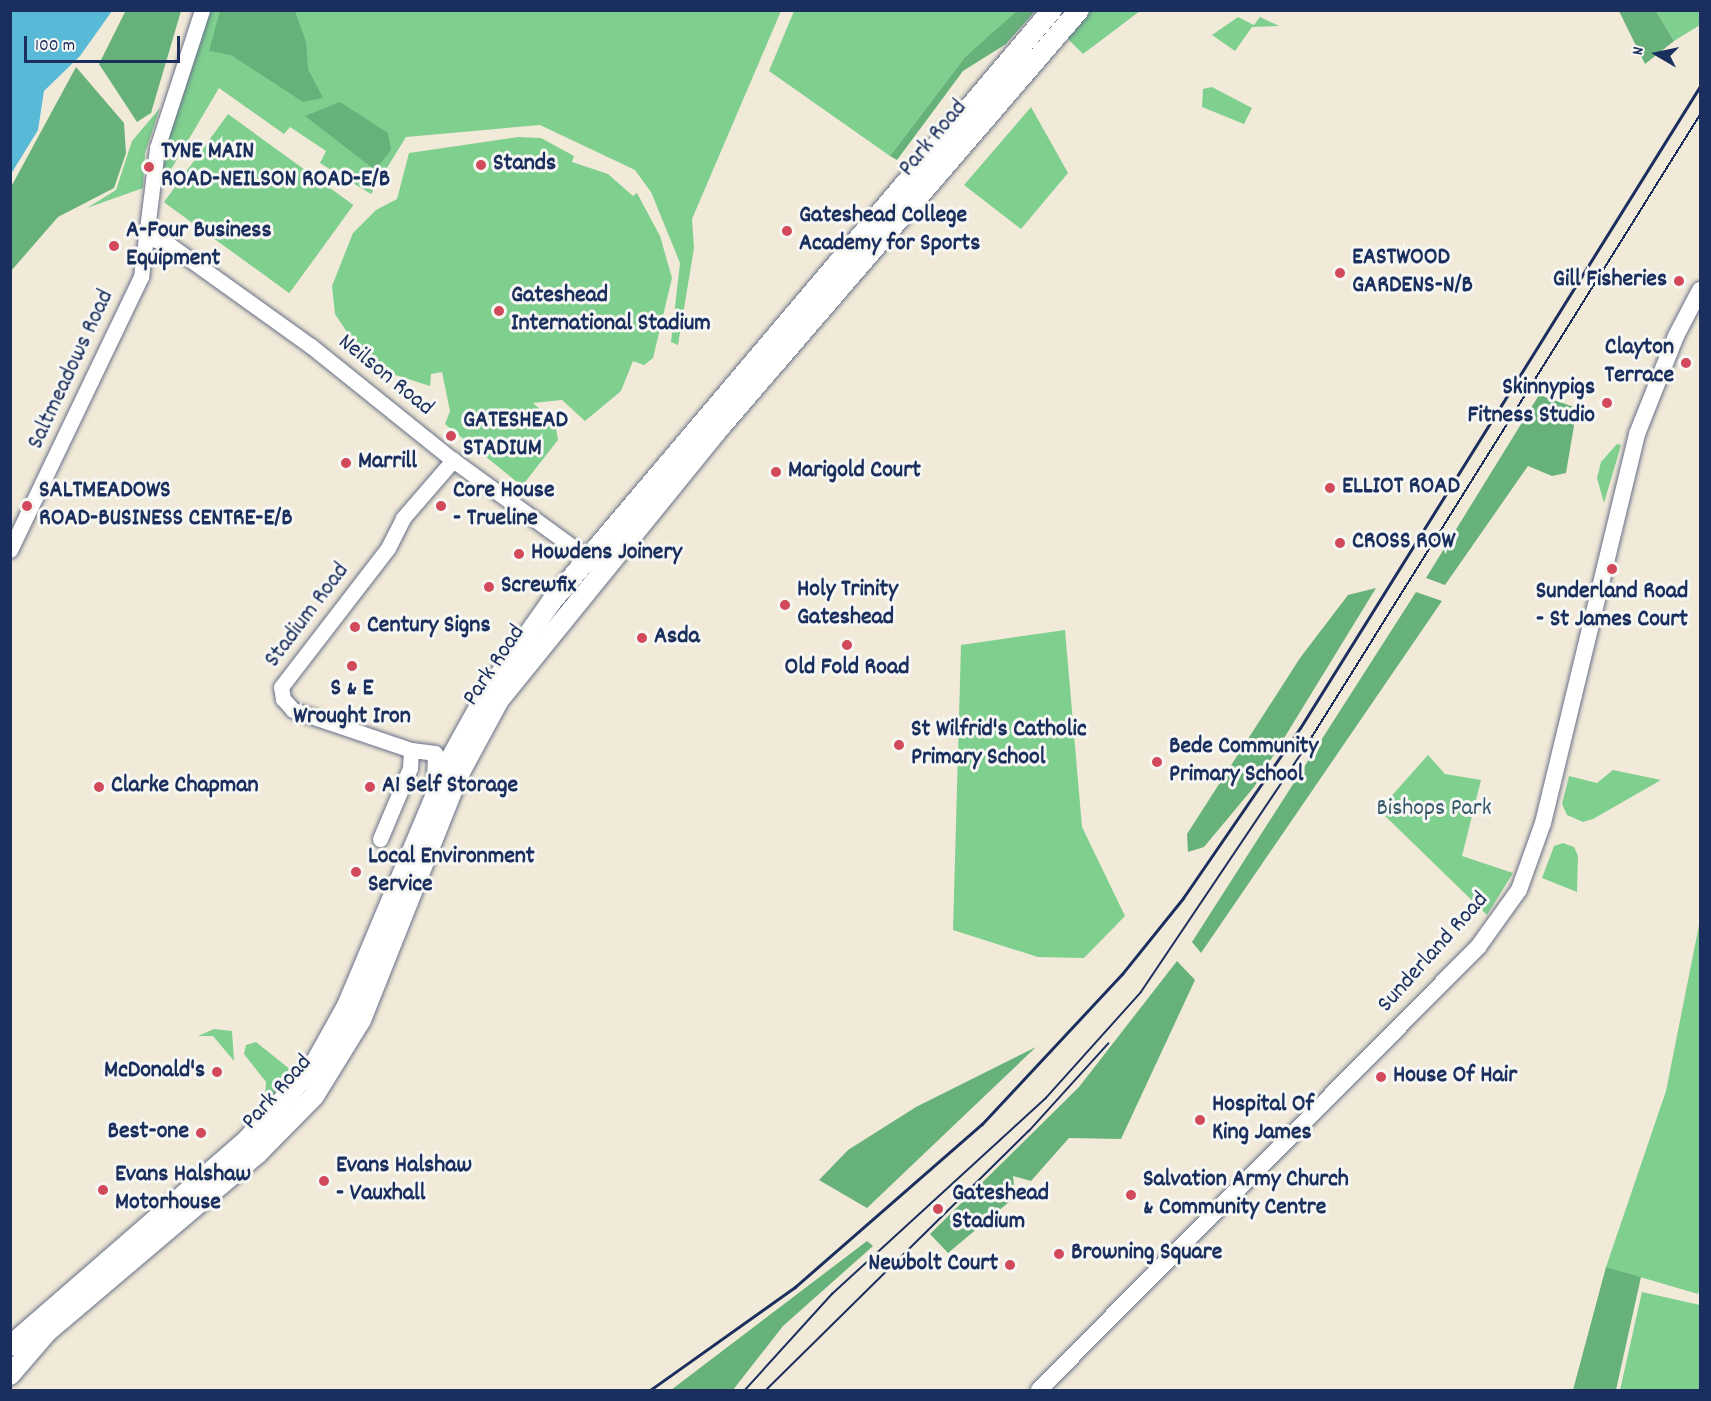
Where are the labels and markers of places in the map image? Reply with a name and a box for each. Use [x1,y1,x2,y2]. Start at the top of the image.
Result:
place label: TYNE MAIN ROAD-NEILSON ROAD-E/B [161,139,390,195]
place label: Stands [493,151,556,179]
marker: Stands [474,158,488,172]
marker: TYNE MAIN ROAD-NEILSON ROAD-E/B [142,160,156,174]
place label: Gateshead College Academy for Sports [799,203,980,259]
place label: A-Four Business Equipment [126,218,272,274]
marker: Gateshead College Academy for Sports [780,224,794,238]
marker: A-Four Business Equipment [107,239,121,253]
place label: EASTWOOD GARDENS-N/B [1352,245,1473,301]
marker: EASTWOOD GARDENS-N/B [1333,266,1347,280]
place label: Gill Fisheries [1553,267,1667,295]
marker: Gill Fisheries [1672,274,1686,288]
place label: Gateshead International Stadium [511,283,711,339]
marker: Gateshead International Stadium [492,304,506,318]
place label: Clayton Terrace [1605,335,1674,391]
marker: Clayton Terrace [1679,356,1693,370]
place label: Skinnypigs Fitness Studio [1468,375,1595,431]
marker: Skinnypigs Fitness Studio [1600,396,1614,410]
place label: GATESHEAD STADIUM [463,408,568,464]
marker: GATESHEAD STADIUM [444,429,458,443]
place label: Marrill [358,449,417,477]
marker: Marrill [339,456,353,470]
place label: Marigold Court [788,458,921,486]
marker: Marigold Court [769,465,783,479]
place label: ELLIOT ROAD [1342,474,1460,502]
place label: SALTMEADOWS ROAD-BUSINESS CENTRE-E/B [39,478,293,534]
place label: Core House - Trueline [453,478,554,534]
marker: ELLIOT ROAD [1323,481,1337,495]
marker: SALTMEADOWS ROAD-BUSINESS CENTRE-E/B [20,499,34,513]
marker: Core House - Trueline [434,499,448,513]
place label: CROSS ROW [1352,529,1455,557]
marker: CROSS ROW [1333,536,1347,550]
place label: Howdens Joinery [531,540,682,568]
marker: Howdens Joinery [512,547,526,561]
marker: Sunderland Road - St James Court [1605,562,1619,576]
place label: Screwfix [501,573,576,601]
place label: Holy Trinity Gateshead [797,577,898,633]
place label: Sunderland Road - St James Court [1536,579,1688,635]
marker: Screwfix [482,580,496,594]
marker: Holy Trinity Gateshead [778,598,792,612]
place label: Century Signs [367,613,491,641]
marker: Century Signs [348,620,362,634]
place label: Asda [654,624,700,652]
marker: Asda [635,631,649,645]
marker: Old Fold Road [840,638,854,652]
place label: Old Fold Road [785,655,909,683]
marker: S & E Wrought Iron [345,659,359,673]
place label: S & E Wrought Iron [293,676,411,732]
place label: St Wilfrid's Catholic Primary School [911,717,1087,773]
place label: Bede Community Primary School [1169,734,1318,790]
marker: St Wilfrid's Catholic Primary School [892,738,906,752]
marker: Bede Community Primary School [1150,755,1164,769]
place label: Clarke Chapman [111,773,259,801]
place label: A1 Self Storage [382,773,518,801]
marker: Clarke Chapman [92,780,106,794]
marker: A1 Self Storage [363,780,377,794]
place label: Local Environment Service [368,844,535,900]
marker: Local Environment Service [349,865,363,879]
place label: McDonald's [104,1058,205,1086]
place label: House Of Hair [1393,1063,1517,1091]
marker: McDonald's [210,1065,224,1079]
marker: House Of Hair [1374,1070,1388,1084]
place label: Hospital Of King James [1212,1092,1314,1148]
marker: Hospital Of King James [1193,1113,1207,1127]
place label: Best-one [108,1119,189,1147]
marker: Best-one [194,1126,208,1140]
place label: Evans Halshaw - Vauxhall [336,1153,472,1209]
place label: Evans Halshaw Motorhouse [115,1162,251,1218]
place label: Salvation Army Church & Community Centre [1143,1167,1349,1223]
marker: Evans Halshaw - Vauxhall [317,1174,331,1188]
place label: Gateshead Stadium [952,1181,1049,1237]
marker: Evans Halshaw Motorhouse [96,1183,110,1197]
marker: Salvation Army Church & Community Centre [1124,1188,1138,1202]
marker: Gateshead Stadium [929,1200,947,1218]
place label: Browning Square [1071,1240,1222,1268]
marker: Browning Square [1052,1247,1066,1261]
place label: Newbolt Court [868,1251,998,1279]
marker: Newbolt Court [1003,1258,1017,1272]

